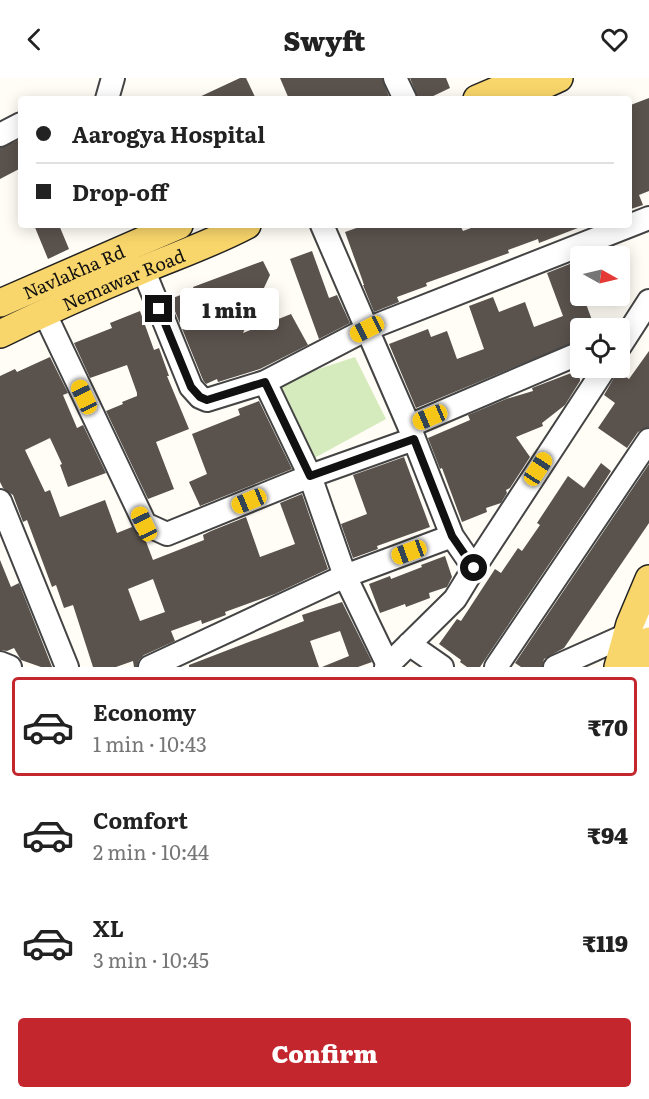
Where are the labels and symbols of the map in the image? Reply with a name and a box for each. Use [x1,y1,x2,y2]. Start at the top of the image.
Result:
street label: Navlakha Rd [18,237,129,305]
street label: Nemawar Road [58,241,188,317]
north arrow [570,246,630,306]
callout: 1 min [180,288,279,330]
route end [145,295,172,322]
car [347,313,387,345]
car [68,377,100,417]
car [410,402,450,432]
car [521,449,555,489]
car [229,486,269,516]
car [128,504,160,544]
car [389,537,429,567]
route start [460,554,487,581]

